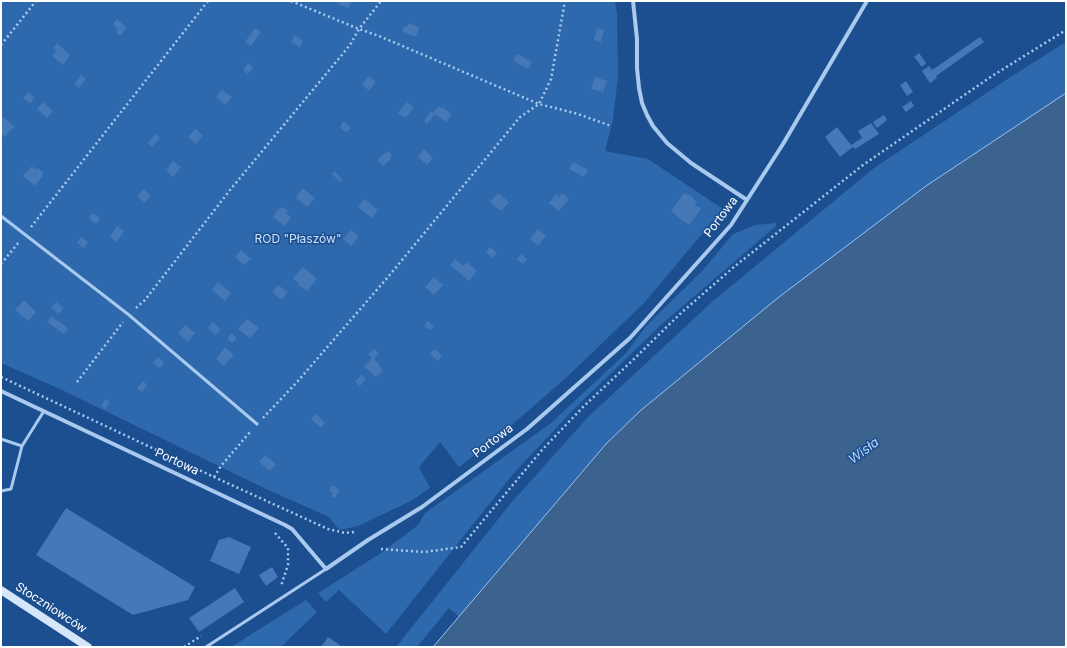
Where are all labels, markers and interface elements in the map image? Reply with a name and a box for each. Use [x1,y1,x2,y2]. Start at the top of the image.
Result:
street label: Portowa [701,194,741,240]
park label: ROD "Płaszów" [254,232,342,246]
street label: Portowa [470,421,516,461]
water label: Wisła [846,435,882,467]
street label: Portowa [153,446,201,478]
street label: Stoczniowców [13,580,89,636]

